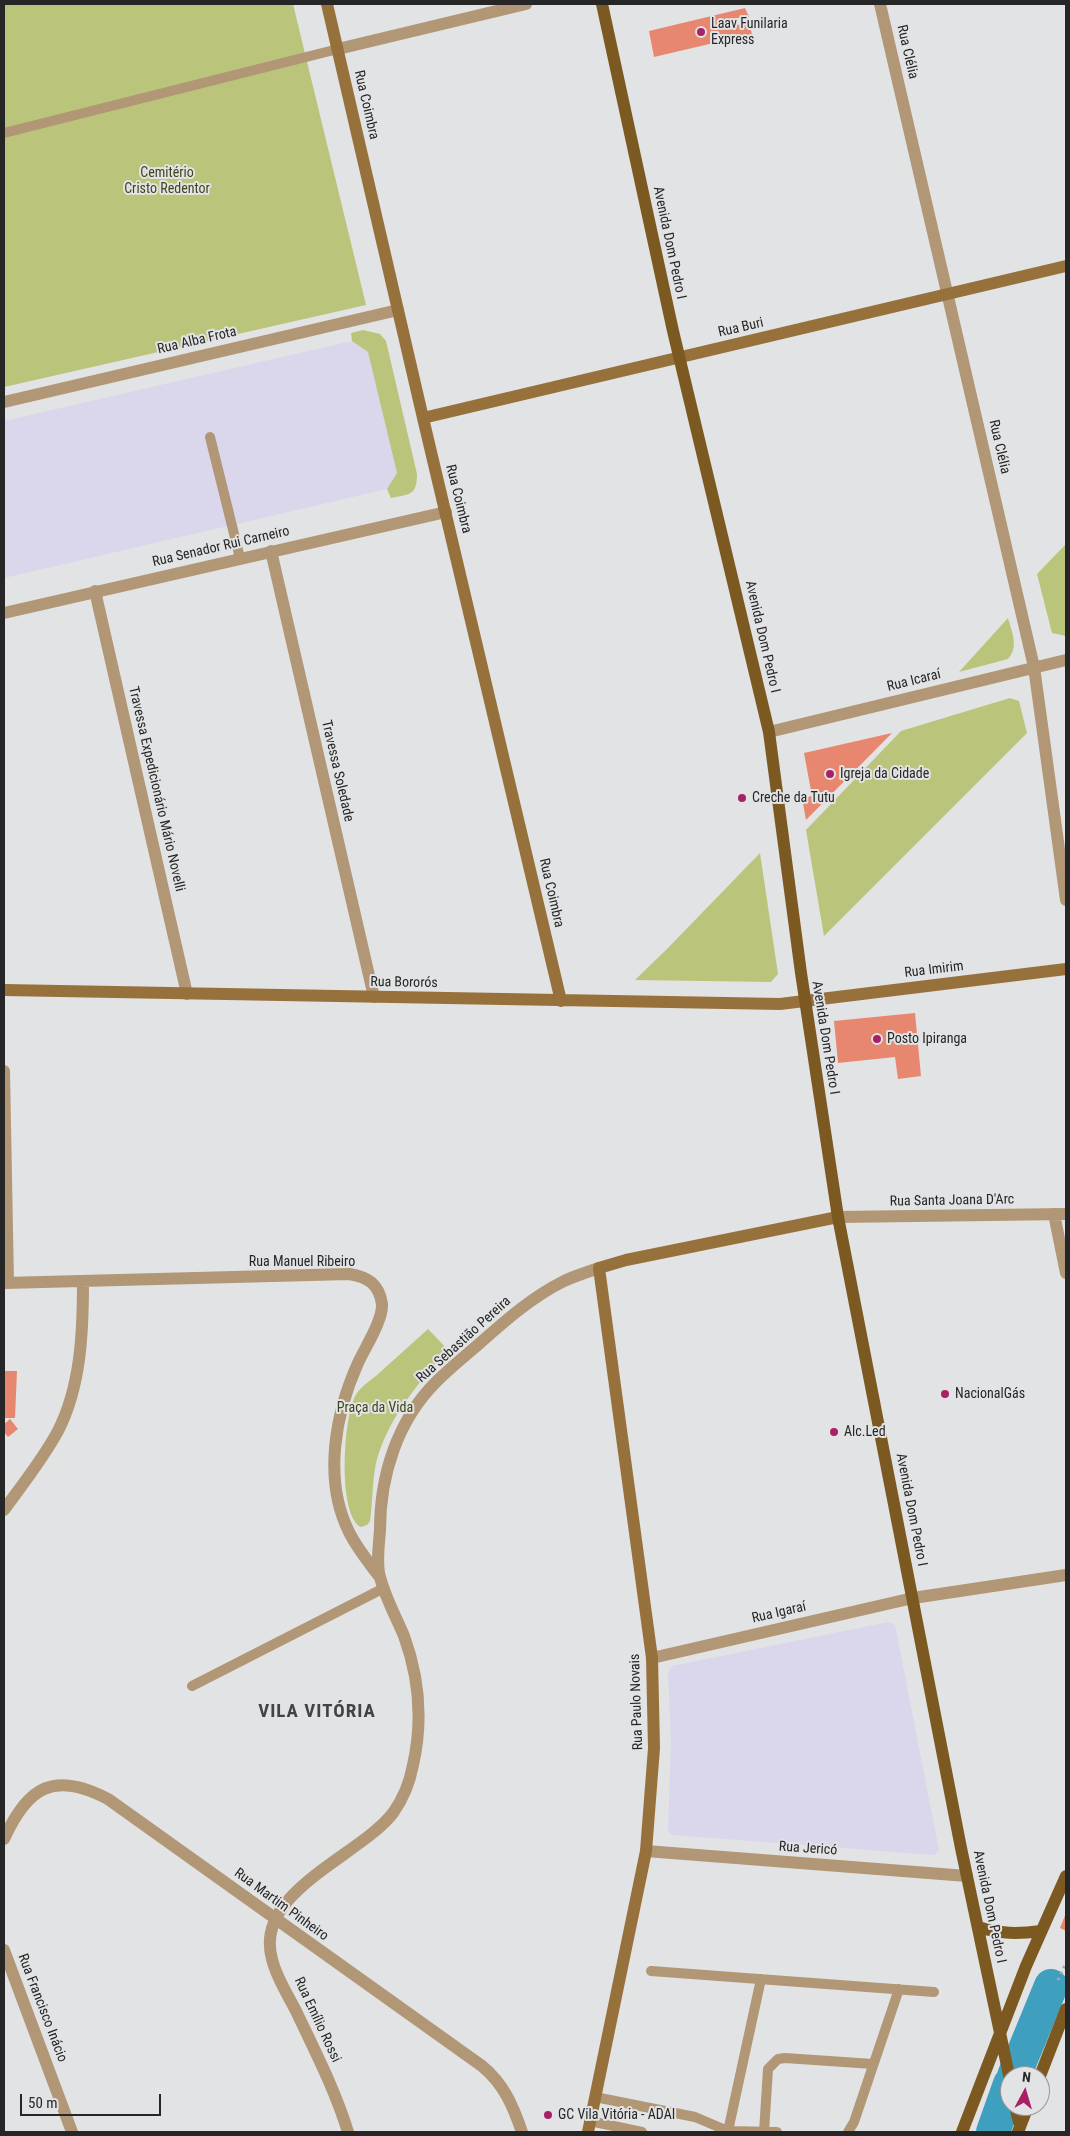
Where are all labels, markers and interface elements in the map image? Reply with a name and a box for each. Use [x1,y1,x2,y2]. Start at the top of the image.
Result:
place label: Laav Funilaria Express [711,16,788,48]
street label: Rua Clélia [893,23,921,81]
marker: Laav Funilaria Express [695,26,707,38]
street label: Rua Coimbra [350,69,382,141]
park label: Cemitério Cristo Redentor [124,165,210,198]
street label: Avenida Dom Pedro I [649,185,689,301]
street label: Rua Buri [717,315,765,341]
street label: Rua Alba Frota [156,324,238,358]
street label: Rua Clélia [985,418,1013,476]
street label: Rua Coimbra [441,463,475,535]
street label: Rua Senador Rui Carneiro [151,523,291,571]
street label: Avenida Dom Pedro I [741,579,783,695]
street label: Rua Icaraí [885,666,943,696]
street label: Travessa Expedicionário Mário Novelli [124,685,188,893]
street label: Travessa Soledade [317,719,357,823]
place label: Igreja da Cidade [840,766,929,782]
marker: Igreja da Cidade [824,768,836,780]
place label: Creche da Tutu [752,790,835,806]
marker: Creche da Tutu [736,792,748,804]
street label: Rua Coimbra [535,857,567,929]
street label: Rua Imirim [904,958,964,982]
street label: Rua Bororós [370,974,438,992]
street label: Avenida Dom Pedro I [808,980,842,1096]
place label: Posto Ipiranga [887,1031,967,1047]
marker: Posto Ipiranga [871,1033,883,1045]
street label: Rua Santa Joana D'Arc [890,1192,1014,1210]
street label: Rua Manuel Ribeiro [249,1254,355,1270]
street label: Rua Sebastião Pereira [413,1293,515,1387]
place label: NacionalGás [955,1386,1025,1402]
marker: NacionalGás [939,1388,951,1400]
park label: Praça da Vida [337,1400,413,1416]
place label: Alc.Led [844,1424,886,1440]
marker: Alc.Led [828,1426,840,1438]
street label: Avenida Dom Pedro I [892,1452,930,1568]
street label: Rua Igaraí [750,1599,808,1627]
street label: Rua Paulo Novais [627,1653,647,1751]
district label: VILA VITÓRIA [257,1701,377,1723]
street label: Rua Jericó [778,1839,838,1859]
street label: Avenida Dom Pedro I [969,1849,1009,1965]
street label: Rua Martim Pinheiro [231,1865,331,1945]
street label: Rua Francisco Inácio [14,1951,70,2065]
street label: Rua Emílio Rossi [290,1975,344,2065]
north arrow [1000,2066,1050,2116]
text: N [1021,2069,1032,2085]
scale bar [22,2084,164,2116]
text: 50 m [28,2094,58,2112]
place label: GC Vila Vitória - ADAI [558,2107,675,2123]
marker: GC Vila Vitória - ADAI [542,2109,554,2121]

